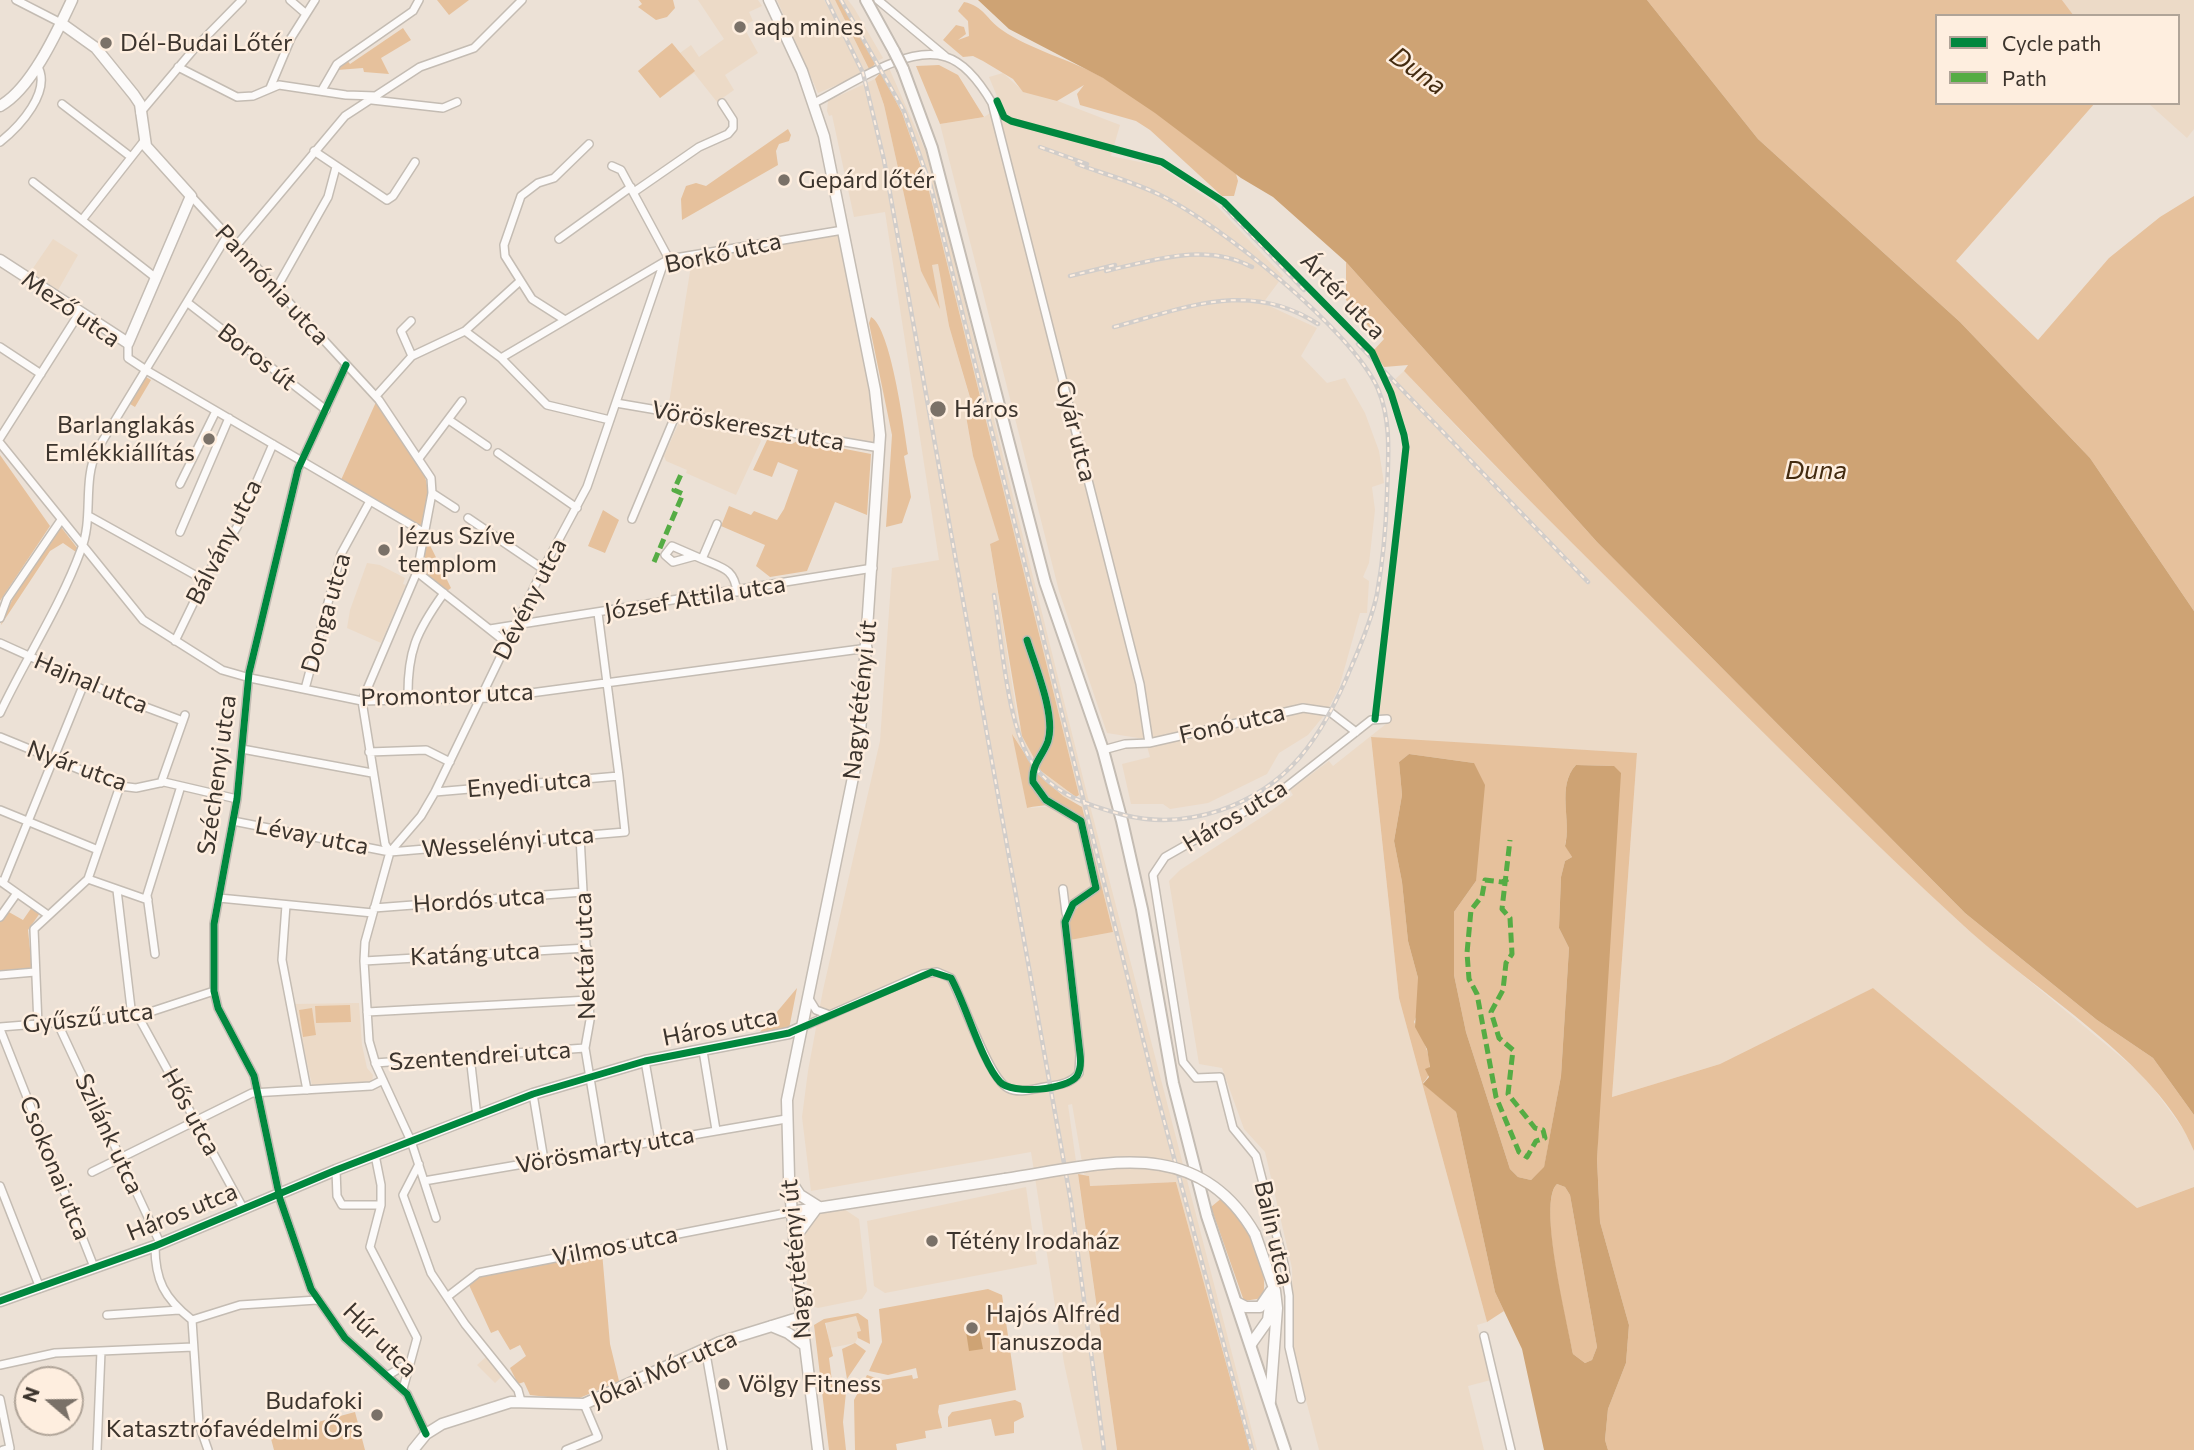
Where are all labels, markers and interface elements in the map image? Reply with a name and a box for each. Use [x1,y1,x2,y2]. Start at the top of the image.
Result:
place label: aqb mines [754,13,864,41]
legend [1935,14,2180,105]
marker: aqb mines [732,19,748,35]
place label: Dél-Budai Lőtér [120,29,292,57]
text: Cycle path [2002,30,2101,55]
marker: Dél-Budai Lőtér [98,35,114,51]
water label: Duna [1384,40,1452,102]
text: Path [2002,65,2047,90]
place label: Gepárd lőtér [798,166,935,194]
marker: Gepárd lőtér [776,172,792,188]
street label: Pannónia utca [209,219,335,351]
street label: Borkő utca [662,227,784,279]
street label: Ártér utca [1294,246,1392,346]
street label: Mező utca [16,265,126,353]
street label: Boros út [212,317,302,397]
street label: Gyár utca [1050,377,1102,485]
street label: Vöröskereszt utca [649,395,847,457]
place label: Háros [954,395,1019,423]
marker: Háros [928,399,948,419]
place label: Barlanglakás Emlékkiállítás [45,411,195,467]
marker: Barlanglakás Emlékkiállítás [201,431,217,447]
water label: Duna [1785,454,1847,486]
street label: Bálvány utca [180,475,268,609]
place label: Jézus Szíve templom [398,522,515,578]
street label: Dévény utca [487,533,573,665]
marker: Jézus Szíve templom [376,542,392,558]
street label: Donga utca [295,550,357,676]
street label: József Attila utca [602,569,788,627]
street label: Nagytétényi út [837,619,883,781]
street label: Hajnal utca [30,646,152,720]
street label: Promontor utca [360,678,534,712]
street label: Széchenyi utca [192,693,242,857]
street label: Fonó utca [1176,698,1288,750]
street label: Nyár utca [23,735,131,797]
street label: Enyedi utca [466,764,592,804]
street label: Háros utca [1178,774,1292,858]
street label: Lévay utca [253,811,371,861]
street label: Wesselényi utca [421,820,595,864]
street label: Hordós utca [412,881,546,919]
street label: Nektár utca [568,892,602,1020]
street label: Katáng utca [409,936,541,972]
street label: Gyűszű utca [21,997,155,1039]
street label: Háros utca [660,1002,780,1052]
street label: Szentendrei utca [388,1035,572,1077]
street label: Hős utca [155,1063,227,1161]
street label: Szilánk utca [69,1069,149,1199]
street label: Csokonai utca [13,1092,97,1244]
street label: Vörösmarty utca [513,1120,697,1180]
street label: Háros utca [122,1177,242,1247]
street label: Nagytétényi út [775,1178,817,1340]
street label: Balin utca [1248,1178,1300,1288]
street label: Vilmos utca [550,1220,680,1272]
place label: Tétény Irodaház [946,1227,1120,1255]
marker: Tétény Irodaház [924,1233,940,1249]
street label: Húr utca [337,1297,423,1383]
place label: Hajós Alfréd Tanuszoda [986,1300,1120,1356]
marker: Hajós Alfréd Tanuszoda [964,1320,980,1336]
street label: Jókai Mór utca [587,1324,741,1414]
north arrow [14,1366,84,1436]
place label: Völgy Fitness [738,1370,881,1398]
marker: Völgy Fitness [716,1376,732,1392]
text: N [17,1384,44,1405]
place label: Budafoki Katasztrófavédelmi Őrs [106,1387,363,1443]
marker: Budafoki Katasztrófavédelmi Őrs [369,1407,385,1423]

